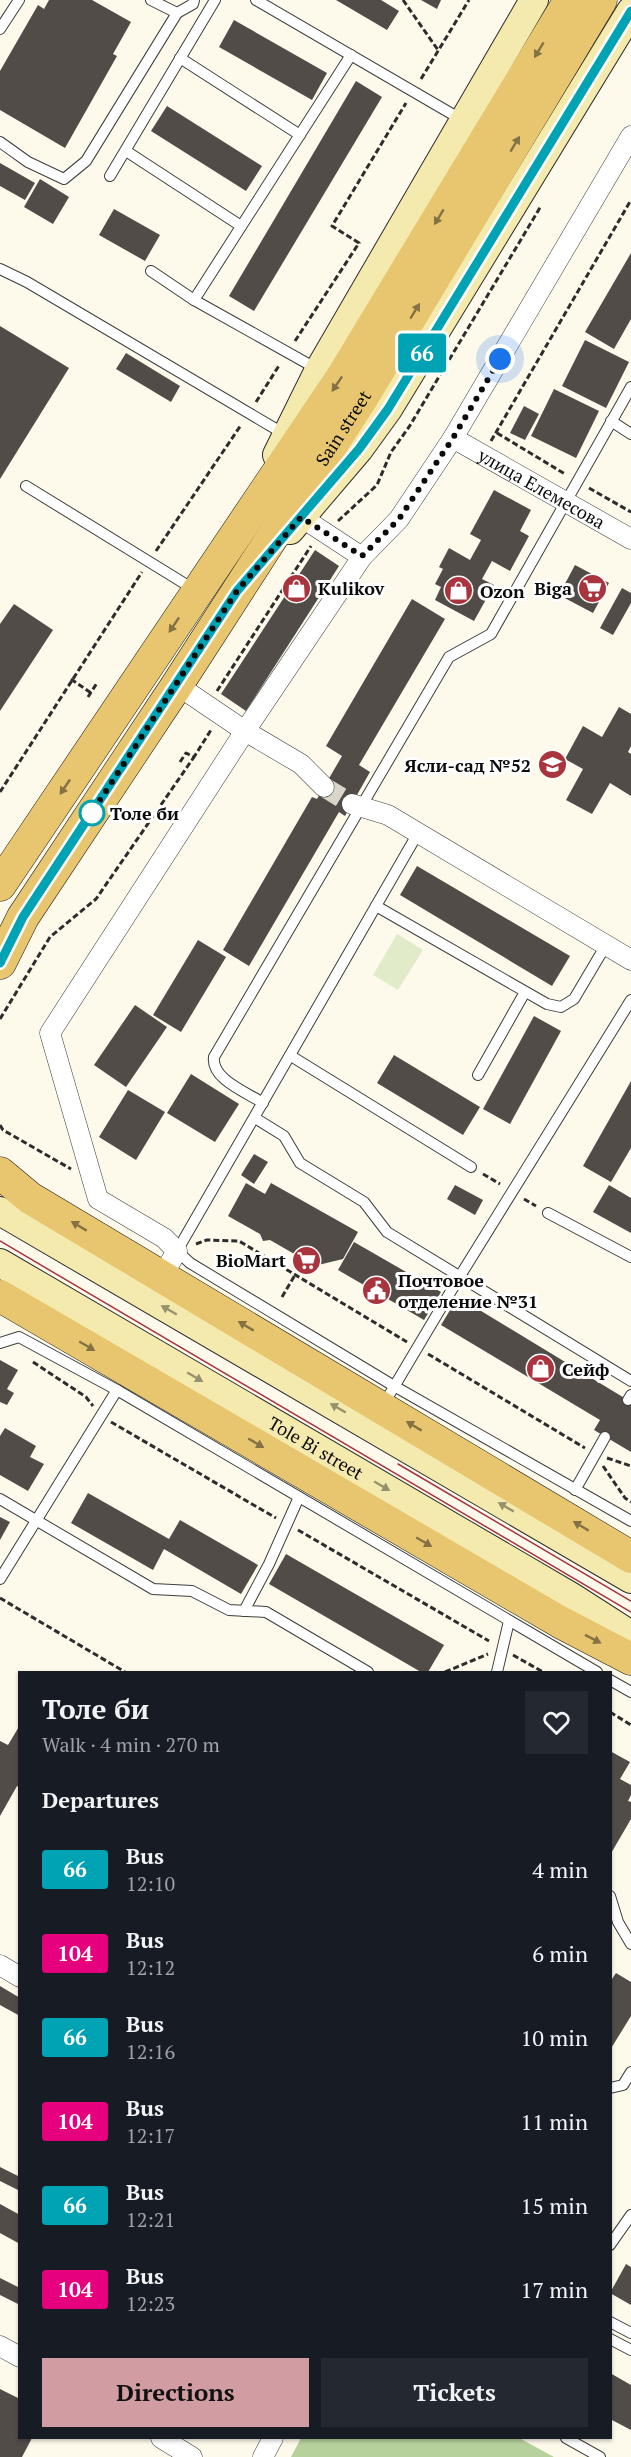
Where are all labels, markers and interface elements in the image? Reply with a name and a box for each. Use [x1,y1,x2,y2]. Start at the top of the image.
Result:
one-way arrow [534,42,545,58]
one-way arrow [510,135,520,152]
one-way arrow [433,209,444,225]
one-way arrow [409,303,420,319]
line badge: 66 [395,334,449,372]
text: 66 [410,339,434,367]
your location [485,344,515,374]
one-way arrow [332,375,343,392]
street label: Sain street [310,385,376,470]
street label: улица Елемесова [473,442,610,534]
shop icon: Kulikov [281,572,313,604]
supermarket icon: Biga [577,572,609,604]
shop icon: Ozon [443,575,475,607]
place label: Kulikov [318,576,385,600]
place label: Biga [534,576,572,600]
place label: Ozon [480,579,525,603]
one-way arrow [169,617,180,633]
school or university icon: Ясли-сад №52 [536,749,568,781]
place label: Ясли-сад №52 [404,753,531,777]
one-way arrow [60,779,71,795]
marker: Толе би [79,800,105,826]
place label: Толе би [110,801,179,825]
one-way arrow [71,1221,87,1232]
supermarket icon: BioMart [291,1244,323,1276]
place label: BioMart [216,1248,286,1272]
place label: Почтовое отделение №31 [398,1268,538,1313]
public building icon: Почтовое отделение №31 [361,1274,393,1306]
one-way arrow [160,1305,177,1315]
one-way arrow [238,1321,254,1332]
one-way arrow [79,1341,96,1351]
shop icon: Сейф [525,1353,557,1385]
place label: Сейф [562,1357,609,1381]
one-way arrow [187,1372,204,1382]
one-way arrow [330,1403,346,1414]
street label: Tole Bi street [264,1411,368,1485]
one-way arrow [406,1421,422,1432]
one-way arrow [248,1438,264,1449]
one-way arrow [374,1481,390,1492]
one-way arrow [498,1501,514,1512]
one-way arrow [573,1520,589,1531]
one-way arrow [416,1537,433,1547]
one-way arrow [585,1634,602,1644]
text: Толе би [42,1690,149,1727]
button: heart [525,1691,588,1754]
text: Walk · 4 min · 270 m [42,1731,220,1758]
text: Departures [42,1785,159,1814]
text: Bus [126,1841,164,1870]
text: 66 [63,1855,87,1883]
text: 4 min [532,1855,588,1884]
text: 12:10 [126,1870,175,1897]
text: Bus [126,1925,164,1954]
text: 104 [57,1939,93,1967]
text: 6 min [532,1939,588,1968]
text: 12:12 [126,1954,175,1981]
text: Bus [126,2009,164,2038]
text: 66 [63,2023,87,2051]
text: 10 min [521,2023,588,2052]
text: 12:16 [126,2038,175,2065]
text: Bus [126,2093,164,2122]
text: 104 [57,2107,93,2135]
text: 11 min [521,2107,588,2136]
text: 12:17 [126,2122,175,2149]
text: Bus [126,2177,164,2206]
text: 66 [63,2191,87,2219]
text: 15 min [521,2191,588,2220]
text: 12:21 [126,2206,175,2233]
text: Bus [126,2261,164,2290]
text: 104 [57,2275,93,2303]
text: 17 min [521,2275,588,2304]
text: 12:23 [126,2290,175,2317]
button: Directions [42,2358,309,2427]
button: Tickets [321,2358,588,2427]

